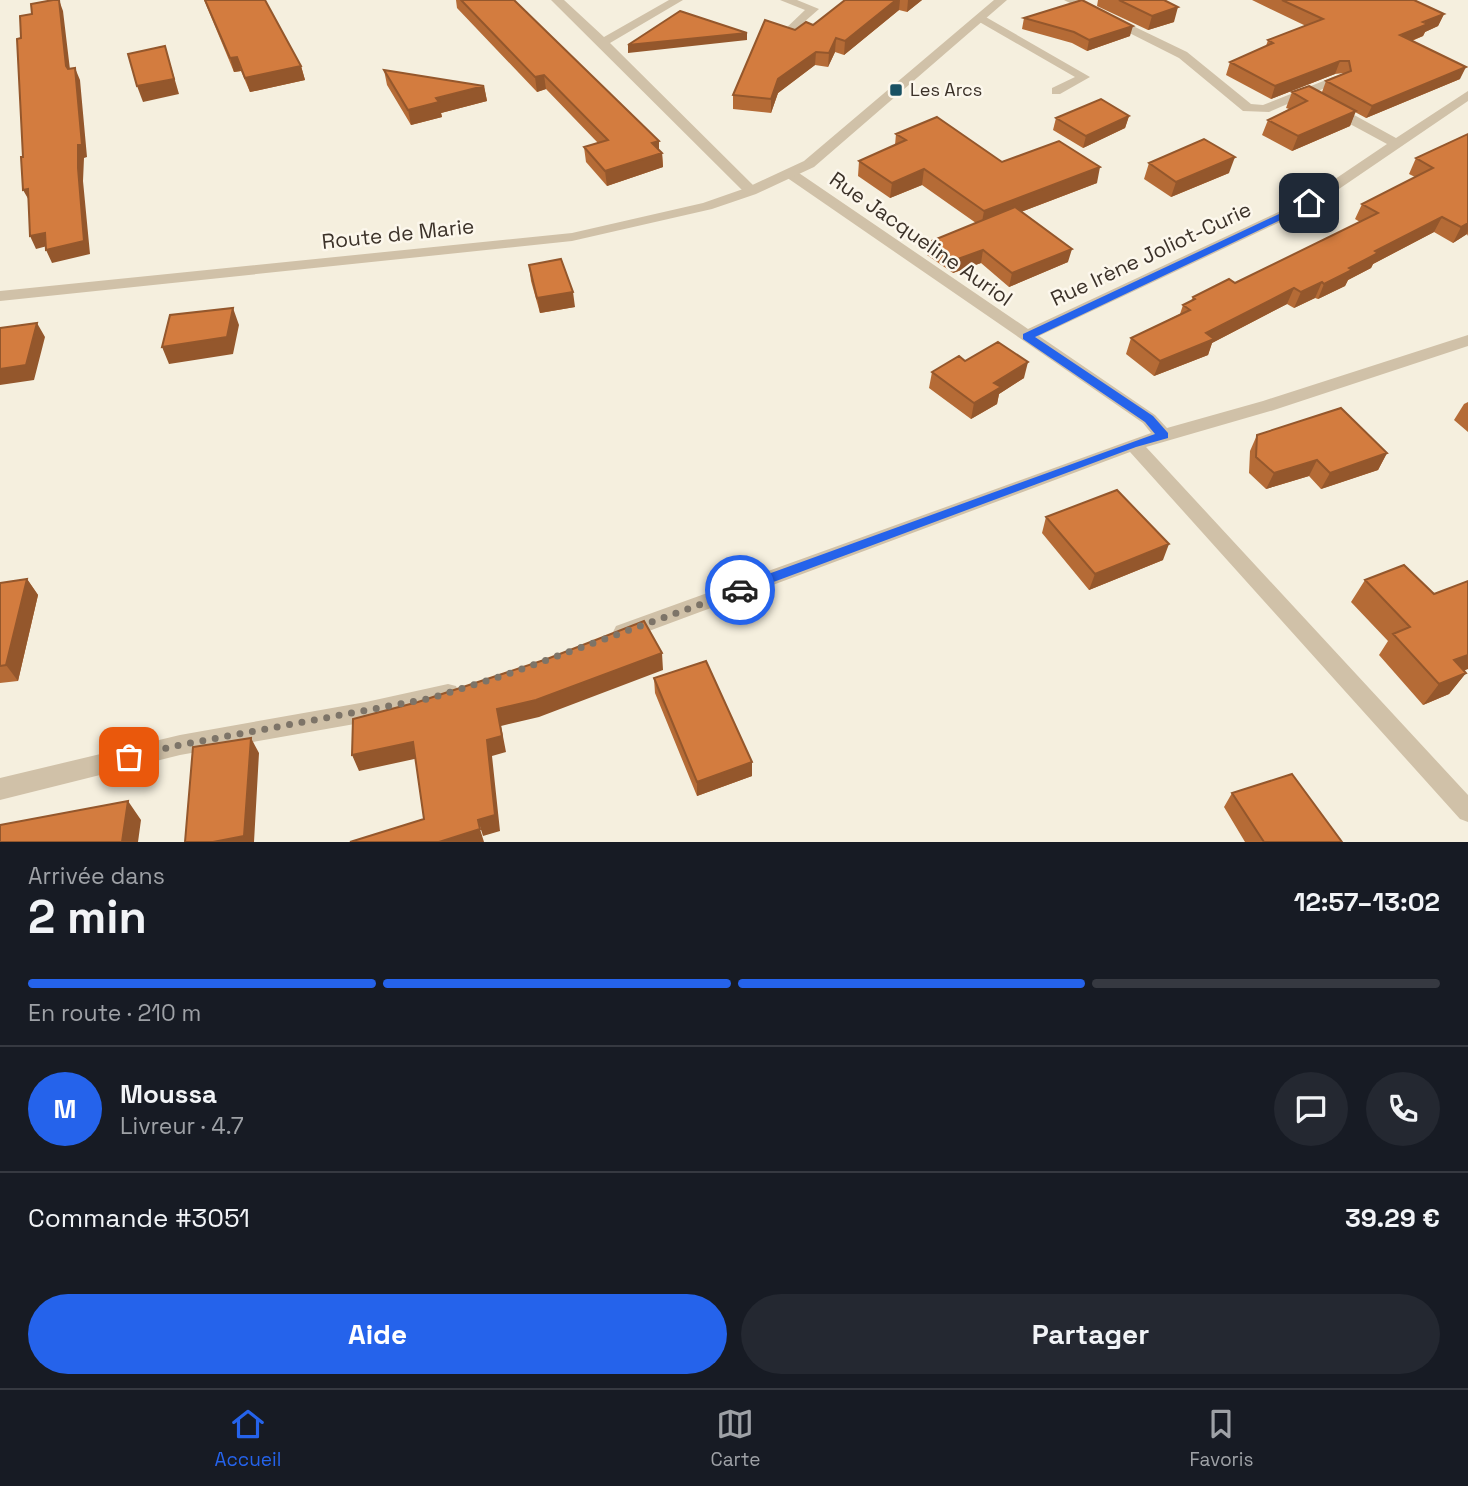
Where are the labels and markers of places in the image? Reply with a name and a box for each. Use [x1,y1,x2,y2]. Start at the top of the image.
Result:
place label: Les Arcs [910,78,982,101]
marker: Les Arcs [888,82,904,98]
pin [1279,173,1339,233]
pin [99,727,159,787]

